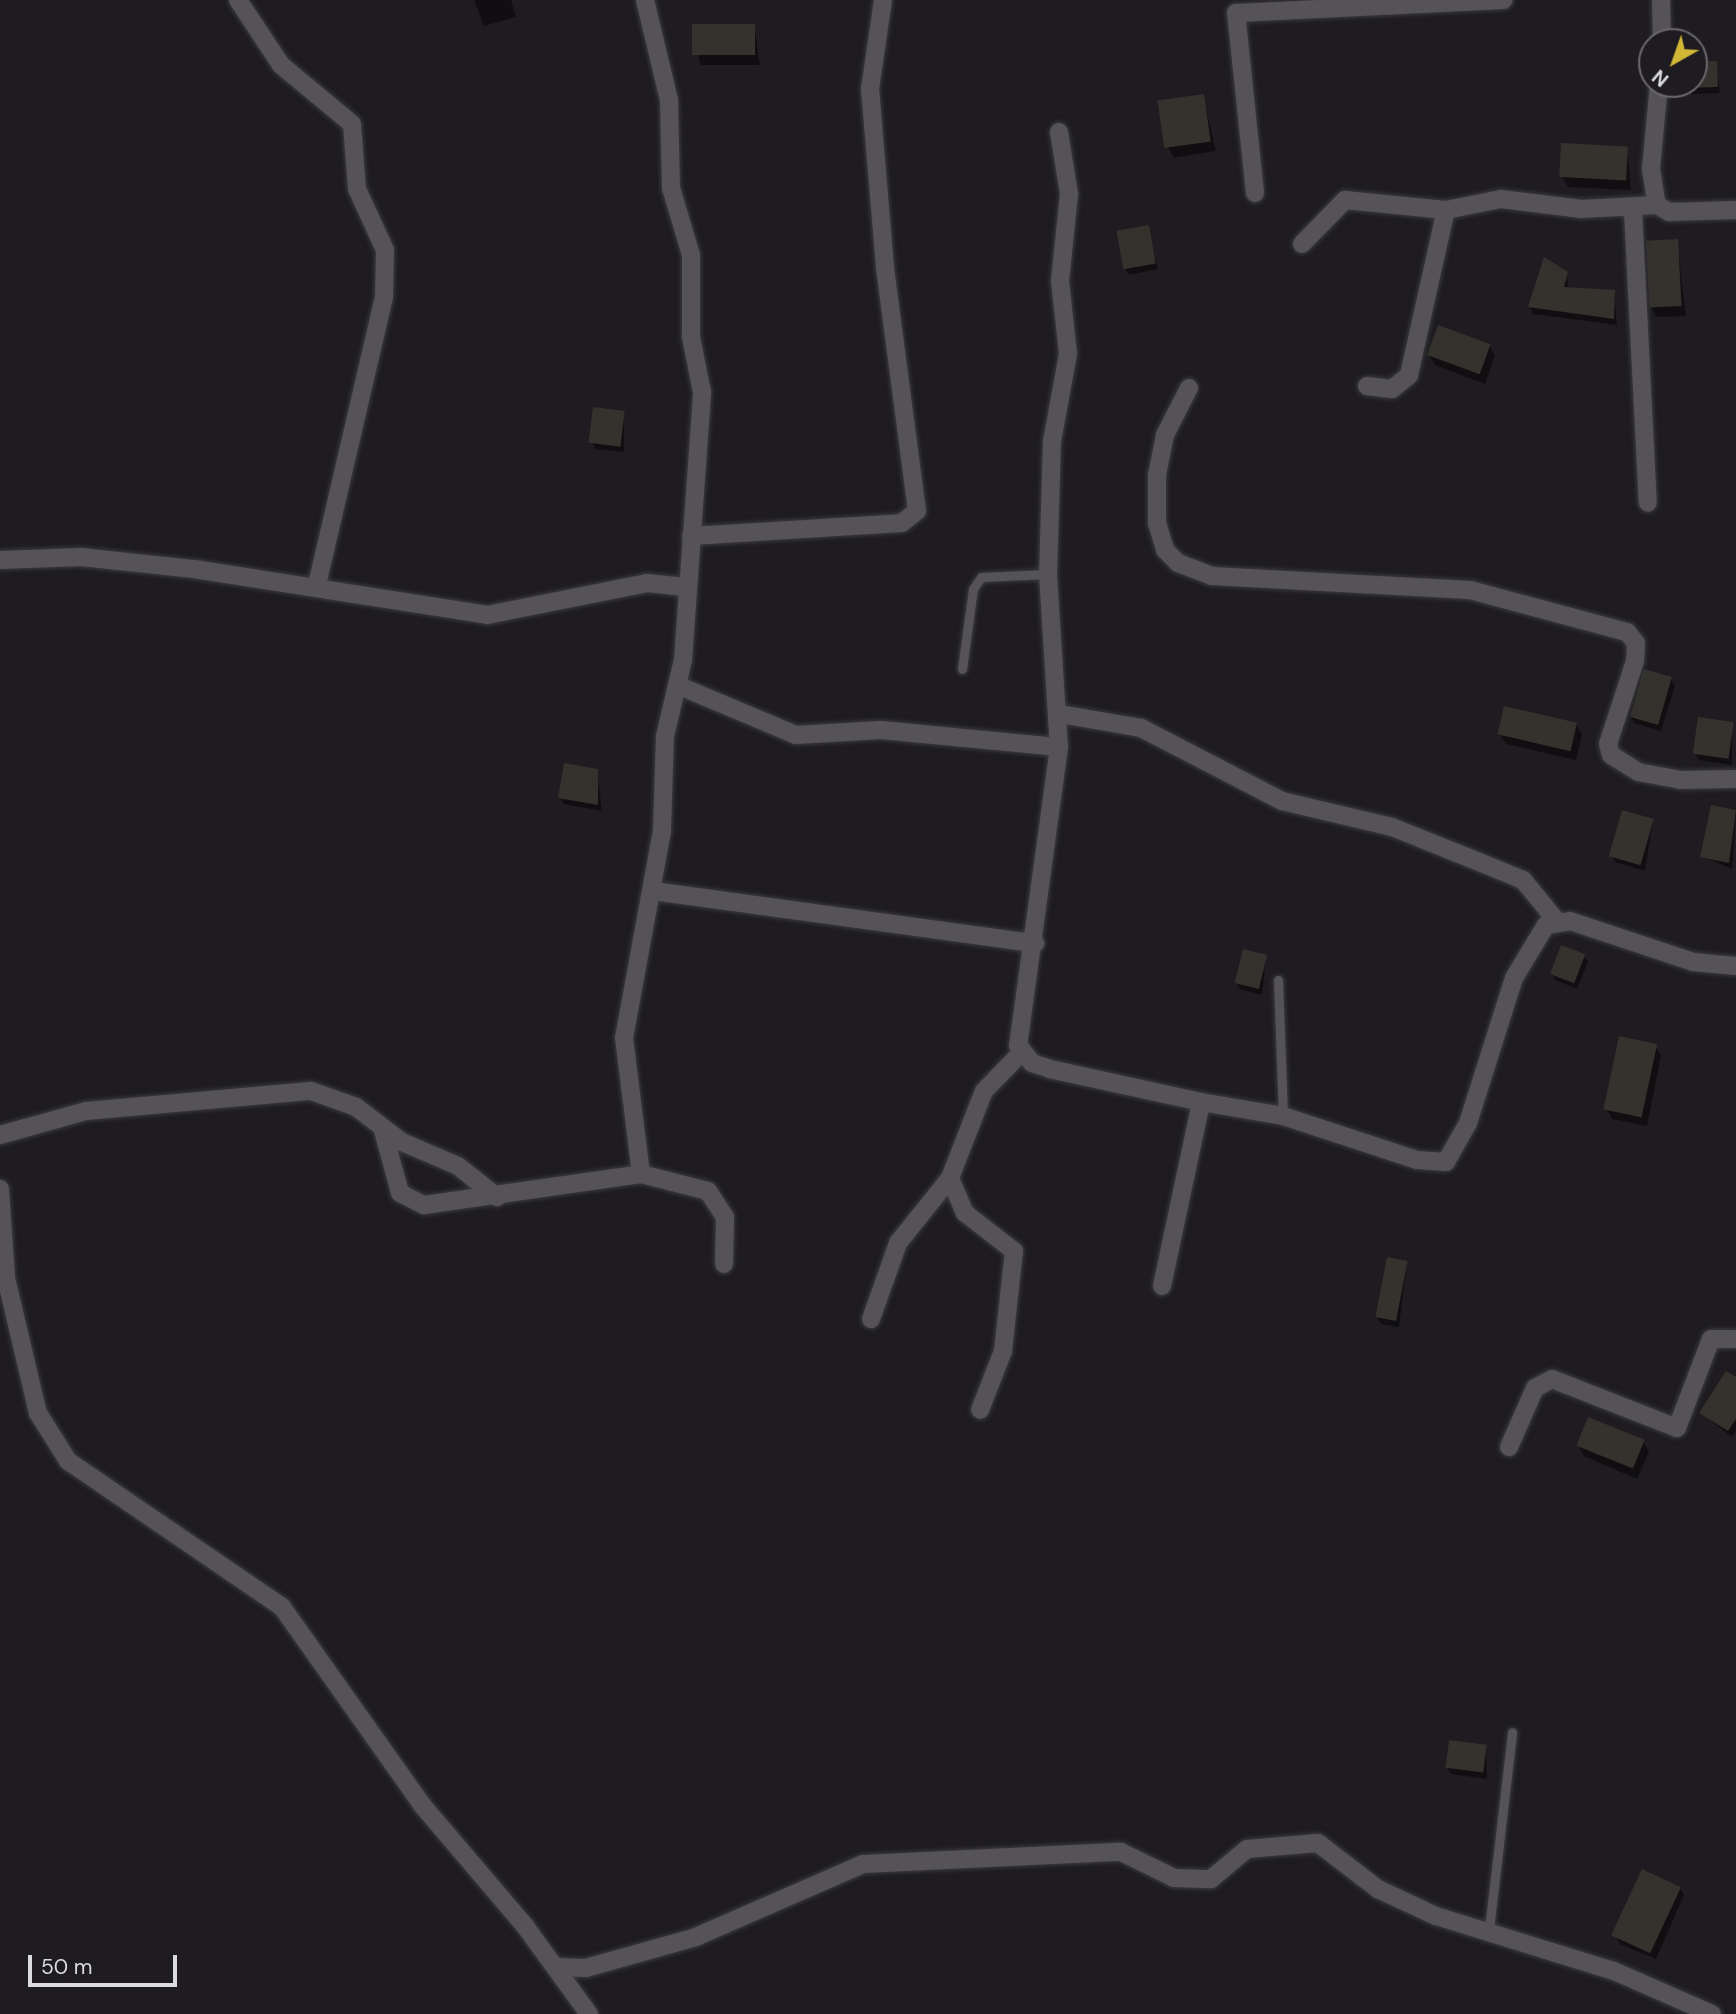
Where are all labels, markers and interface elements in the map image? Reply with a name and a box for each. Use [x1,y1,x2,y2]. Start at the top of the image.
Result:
north arrow [1638,28,1708,98]
text: N [1647,64,1674,92]
scale bar [32,1940,180,1984]
text: 50 m [41,1953,92,1981]

